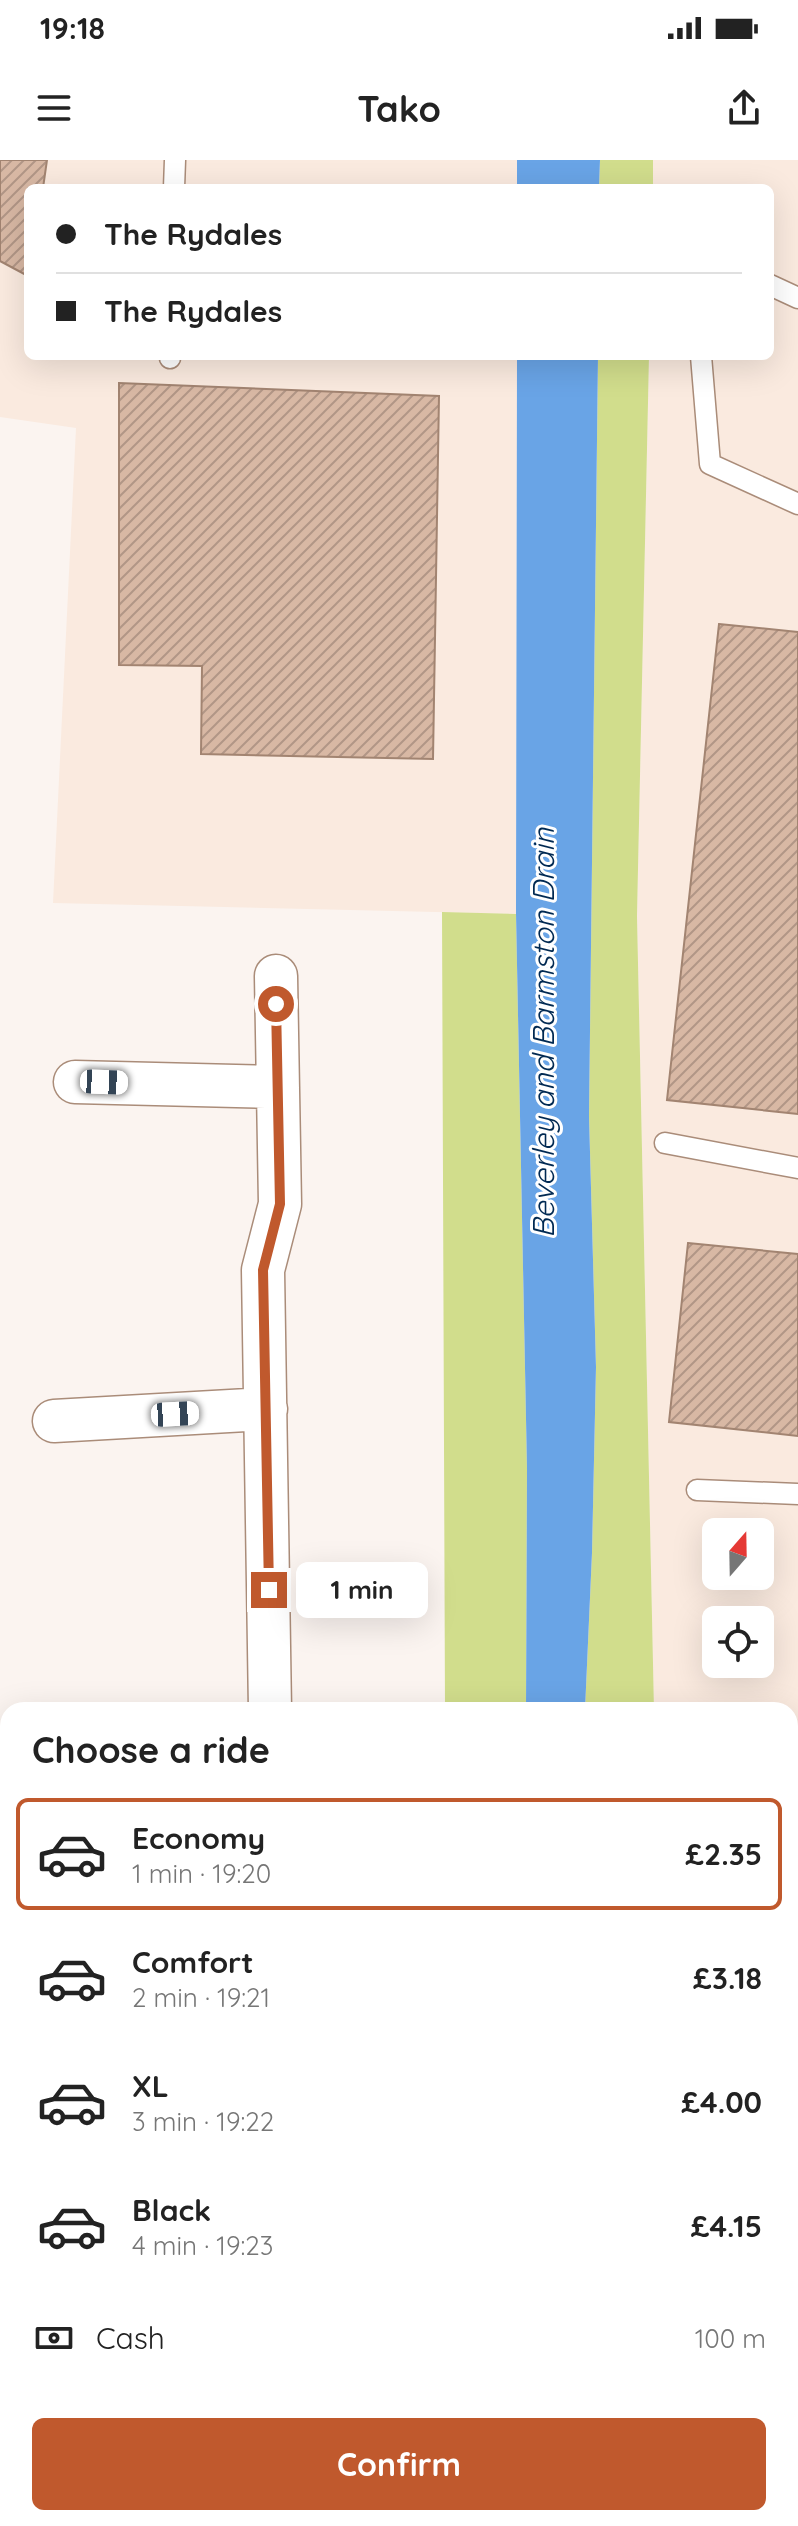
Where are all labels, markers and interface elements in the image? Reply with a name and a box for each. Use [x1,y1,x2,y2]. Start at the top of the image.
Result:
text: 19:18 [40,9,105,47]
icon: menu [32,86,76,130]
text: Tako [357,86,441,131]
icon: share [722,86,766,130]
text: The Rydales [104,215,282,253]
text: The Rydales [104,292,282,330]
water label: Beverley and Barmston Drain [524,827,562,1238]
route start [258,986,294,1022]
car [80,1069,128,1095]
car [150,1401,200,1427]
north arrow [702,1518,774,1590]
map controls [702,1518,774,1678]
callout: 1 min [297,1562,429,1618]
route end [251,1572,287,1608]
text: 1 min [331,1573,394,1606]
button: locate [702,1606,774,1678]
text: Choose a ride [32,1727,270,1772]
icon: car [36,1818,108,1890]
text: Economy [132,1819,265,1857]
text: £2.35 [685,1835,762,1873]
text: 1 min · 19:20 [132,1857,271,1890]
icon: car [36,1942,108,2014]
text: Comfort [132,1943,253,1981]
text: £3.18 [693,1959,762,1997]
text: 2 min · 19:21 [132,1981,270,2014]
icon: car [36,2066,108,2138]
text: XL [132,2067,169,2105]
text: £4.00 [681,2083,762,2121]
text: 3 min · 19:22 [132,2105,274,2138]
icon: car [36,2190,108,2262]
text: Black [132,2191,211,2229]
text: £4.15 [691,2207,762,2245]
text: 4 min · 19:23 [132,2229,273,2262]
icon: cash [32,2316,76,2360]
text: Cash [96,2319,165,2357]
text: 100 m [695,2322,766,2355]
button: Confirm [32,2418,766,2510]

